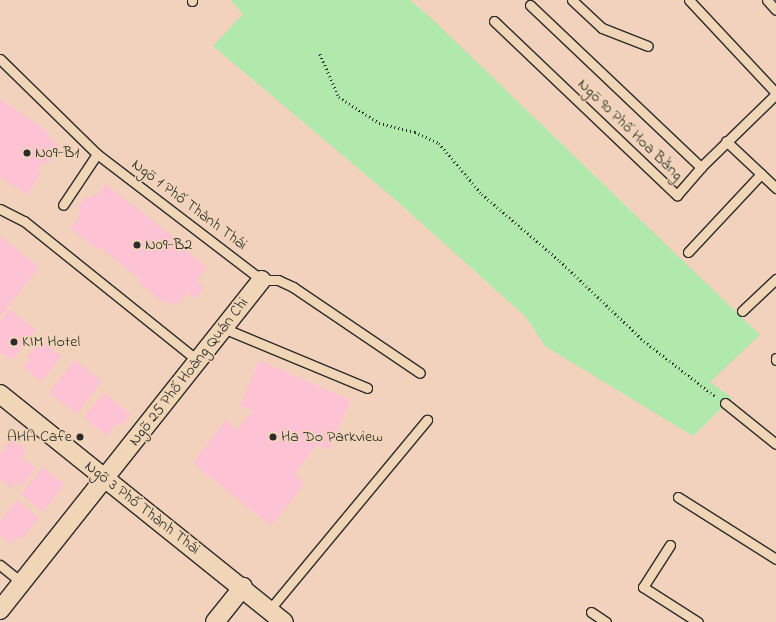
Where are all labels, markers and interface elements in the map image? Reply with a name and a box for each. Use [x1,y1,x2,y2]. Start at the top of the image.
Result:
street label: Ngõ 90 Phố Hoa Bằng [573,75,687,185]
place label: N09-B1 [35,143,79,163]
marker: N09-B1 [22,148,32,158]
street label: Ngõ 1 Phố Thành Thái [127,155,251,255]
place label: N09-B2 [145,235,192,255]
marker: N09-B2 [132,240,142,250]
street label: Ngõ 25 Phố Hoàng Quán Chi [125,294,253,450]
place label: KIM Hotel [22,332,80,352]
marker: KIM Hotel [9,337,19,347]
place label: AHA Cafe [7,427,72,447]
place label: Ha Do Parkview [281,427,383,447]
marker: AHA Cafe [75,432,85,442]
marker: Ha Do Parkview [268,432,278,442]
street label: Ngõ 3 Phố Thành Thái [80,457,204,559]

